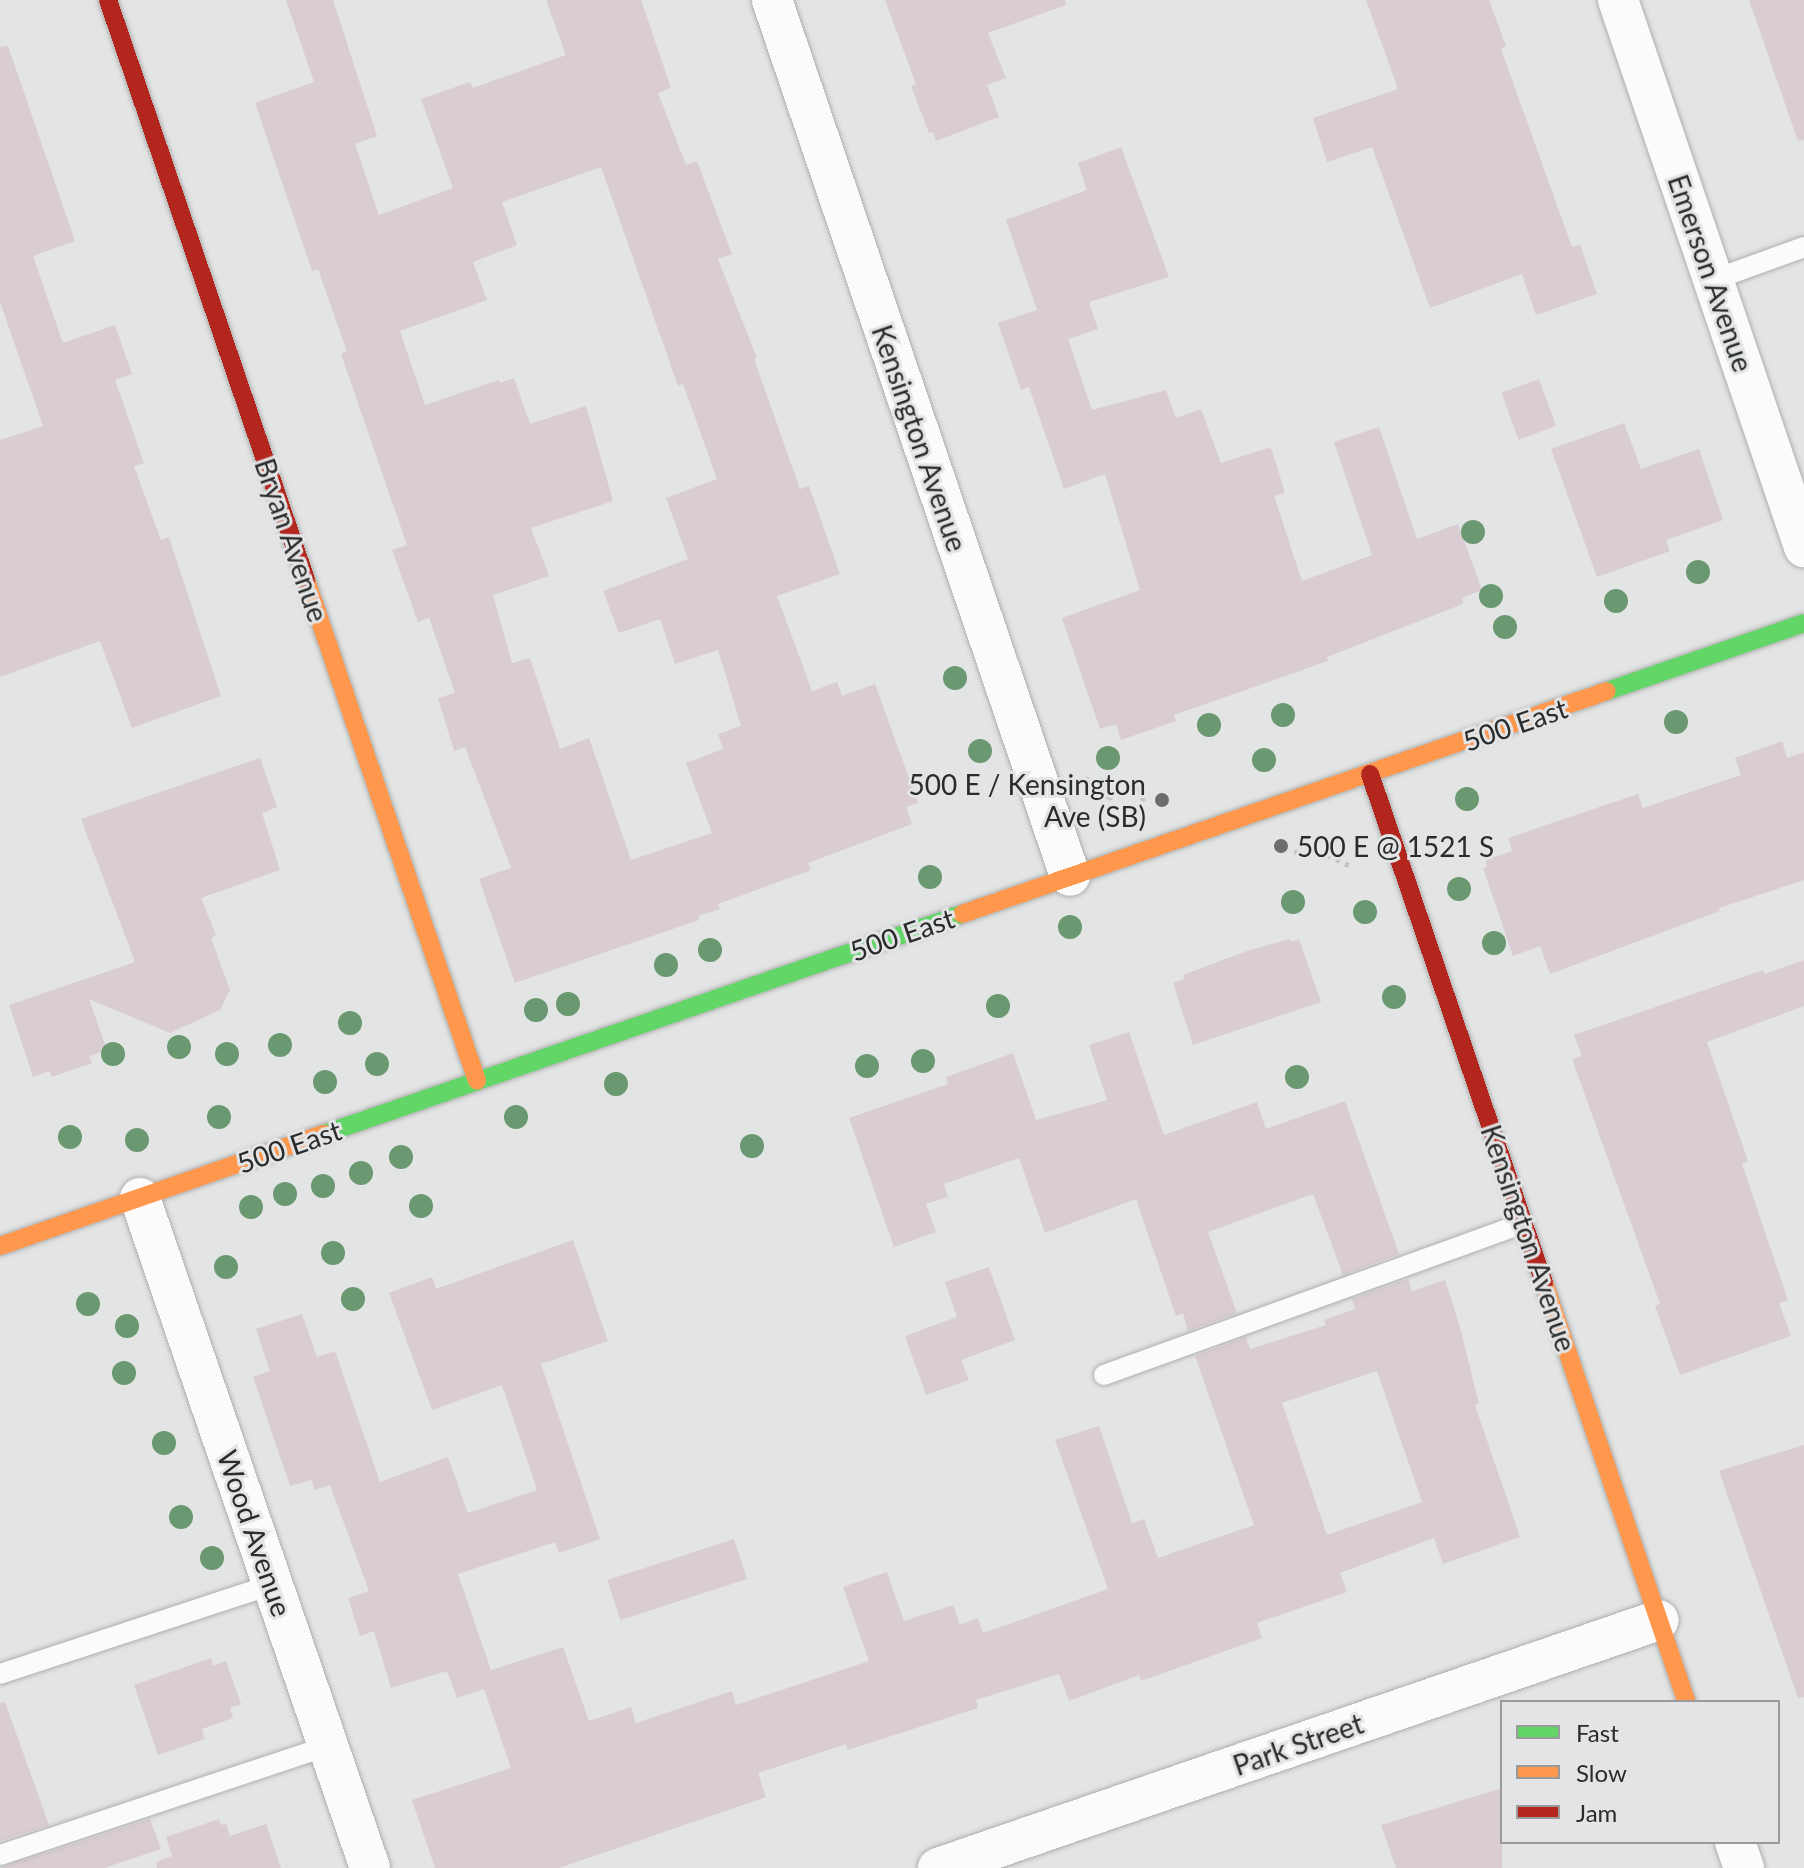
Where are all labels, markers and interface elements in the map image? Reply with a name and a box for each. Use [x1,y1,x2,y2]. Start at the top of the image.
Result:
street label: Emerson Avenue [1661,170,1761,376]
street label: Kensington Avenue [865,320,975,556]
street label: Bryan Avenue [248,453,336,627]
street label: 500 East [1458,691,1572,757]
place label: 500 E / Kensington Ave (SB) [909,767,1146,833]
marker: 500 E / Kensington Ave (SB) [1153,791,1171,809]
place label: 500 E @ 1521 S [1297,829,1494,863]
marker: 500 E @ 1521 S [1272,837,1290,855]
street label: 500 East [845,901,959,967]
street label: 500 East [232,1113,346,1179]
street label: Kensington Avenue [1474,1120,1584,1356]
street label: Wood Avenue [211,1445,299,1621]
legend [1500,1700,1780,1844]
street label: Park Street [1228,1706,1368,1782]
text: Fast [1576,1718,1619,1747]
text: Slow [1576,1758,1627,1787]
text: Jam [1576,1798,1617,1827]

